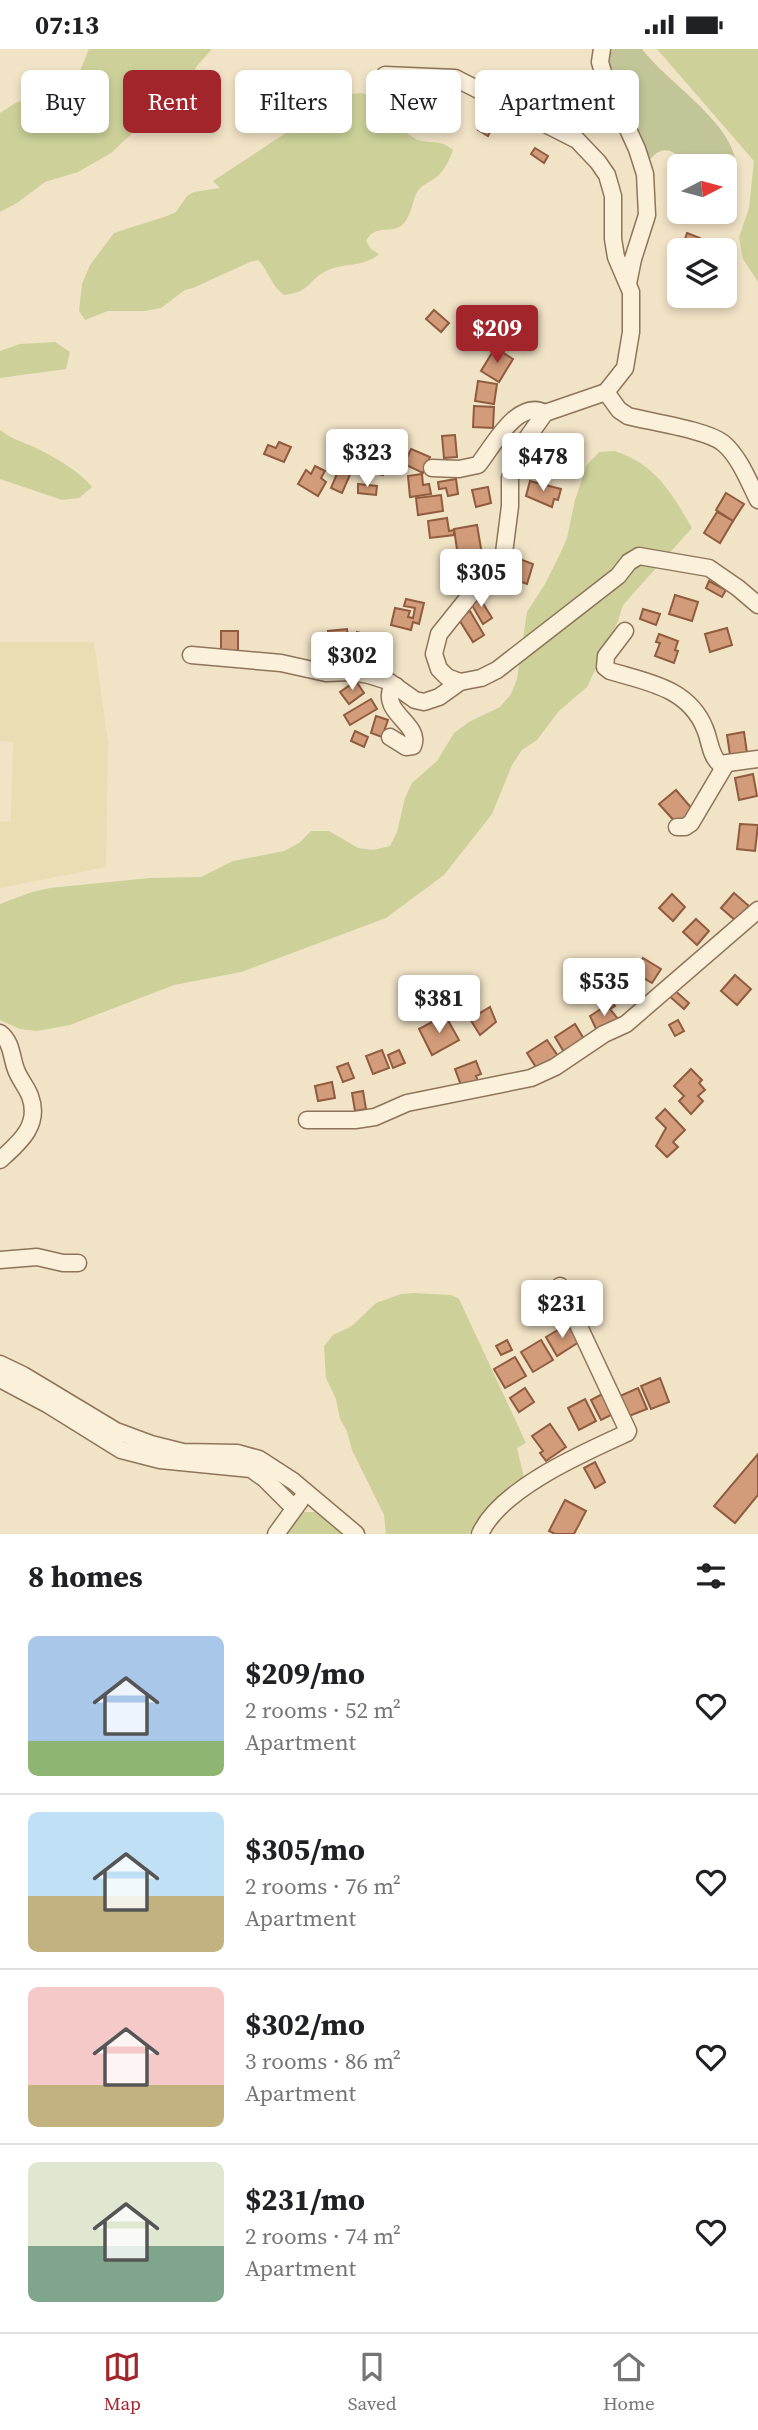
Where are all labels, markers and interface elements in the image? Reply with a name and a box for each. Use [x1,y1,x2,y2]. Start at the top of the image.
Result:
text: 07:13 [35,7,99,43]
chip: Buy [21,70,109,133]
chip: Rent [123,70,221,133]
chip: Filters [235,70,352,133]
chip: New [366,70,461,133]
chip: Apartment [475,70,639,133]
north arrow [667,154,737,224]
map controls [667,154,737,308]
button: layers [667,238,737,308]
pin: $209 [456,305,538,365]
text: $209 [472,312,522,344]
pin: $323 [326,429,408,489]
pin: $478 [502,433,584,493]
text: $323 [342,436,392,468]
text: $478 [518,440,568,472]
pin: $305 [440,549,522,609]
text: $305 [456,556,506,588]
pin: $302 [311,633,393,692]
text: $302 [327,639,377,671]
pin: $535 [563,958,645,1018]
text: $535 [579,965,629,997]
pin: $381 [398,975,480,1035]
text: $381 [414,982,464,1014]
pin: $231 [521,1281,603,1340]
text: $231 [537,1287,587,1319]
text: 8 homes [28,1556,143,1597]
icon: filters [692,1557,730,1595]
text: $209/mo [245,1653,365,1694]
icon: home [84,1664,168,1748]
icon: heart [692,1687,730,1725]
text: 2 rooms · 52 m² [245,1694,401,1726]
text: Apartment [245,1726,356,1758]
text: $305/mo [245,1829,365,1870]
icon: home [84,1840,168,1924]
icon: heart [692,1863,730,1901]
text: 2 rooms · 76 m² [245,1870,401,1902]
text: Apartment [245,1902,356,1934]
text: $302/mo [245,2004,365,2045]
icon: home [84,2015,168,2099]
icon: heart [692,2038,730,2076]
text: 3 rooms · 86 m² [245,2045,401,2077]
text: Apartment [245,2077,356,2109]
text: $231/mo [245,2179,365,2220]
icon: home [84,2190,168,2274]
icon: heart [692,2213,730,2251]
text: 2 rooms · 74 m² [245,2220,401,2252]
text: Apartment [245,2252,356,2284]
tab: Map [103,2348,141,2416]
tab: Saved [348,2348,396,2416]
tab: Home [603,2348,655,2416]

